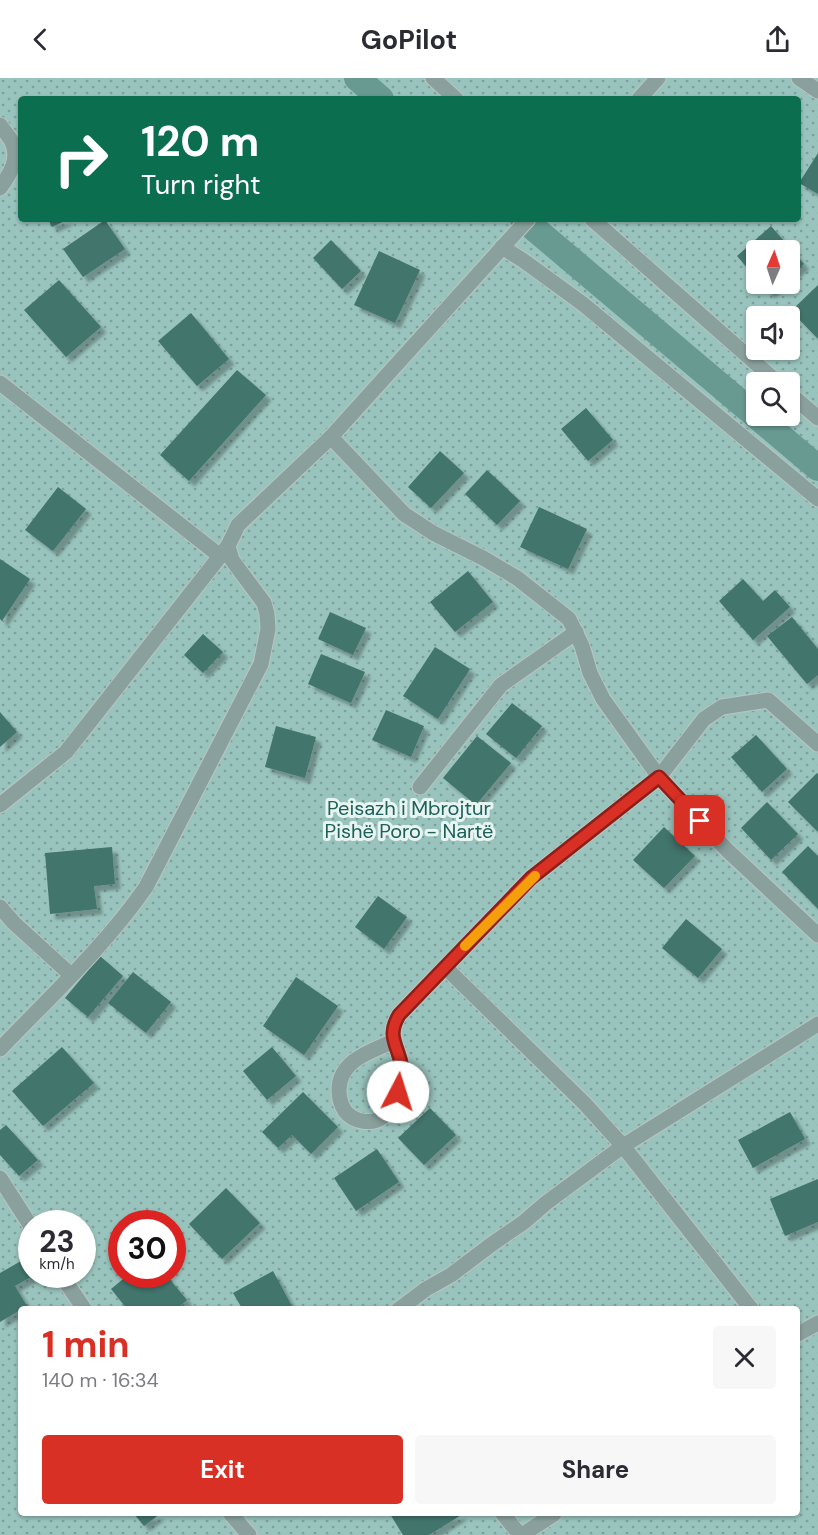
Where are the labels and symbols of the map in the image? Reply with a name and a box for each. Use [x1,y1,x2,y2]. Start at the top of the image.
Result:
north arrow [746,240,800,294]
park label: Peisazh i Mbrojtur Pishë Poro - Nartë [325,795,493,844]
pin [674,795,725,846]
position arrow [366,1060,430,1124]
speed limit sign: 30 [108,1210,186,1288]

